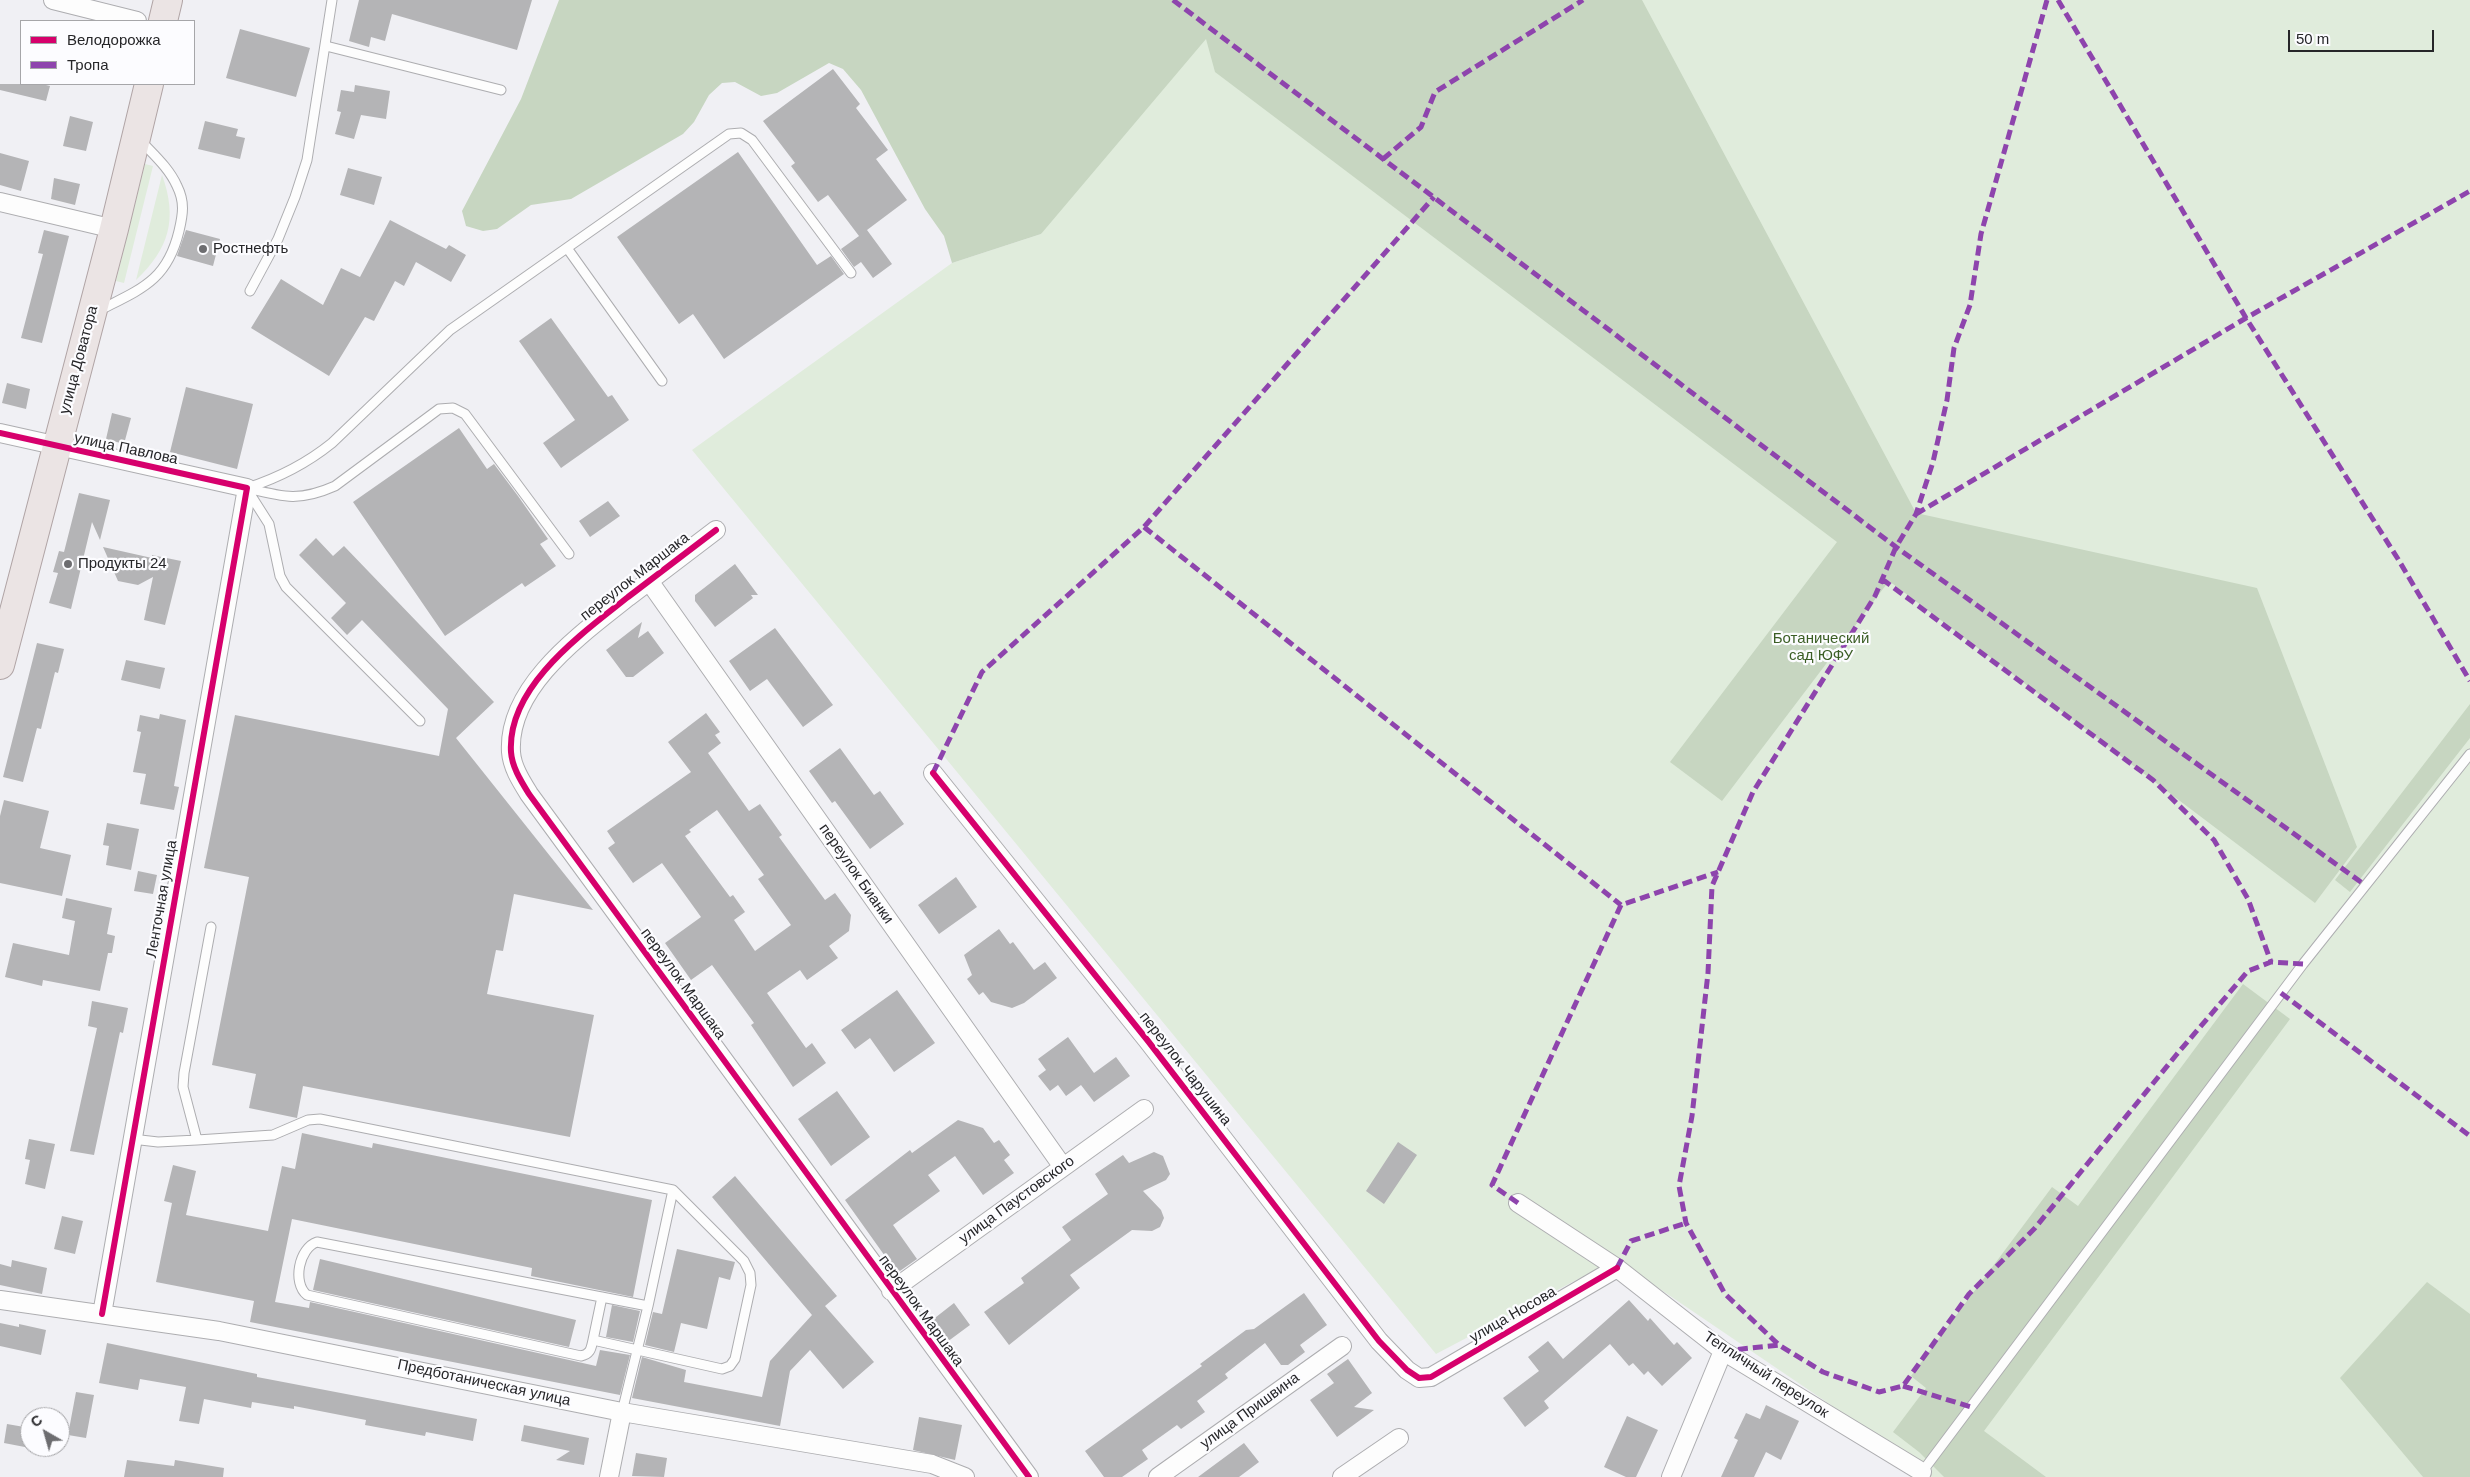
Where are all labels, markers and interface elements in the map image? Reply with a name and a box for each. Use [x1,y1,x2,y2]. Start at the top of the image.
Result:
legend [20,20,195,85]
scale bar [2290,20,2436,52]
text: 50 m [2296,30,2329,47]
text: Велодорожка [67,31,161,48]
text: Тропа [67,56,108,73]
place label: Ростнефть [213,240,288,258]
marker: Ростнефть [197,243,209,255]
street label: улица Доватора [56,304,102,416]
street label: улица Павлова [73,429,179,469]
street label: переулок Маршака [577,529,693,625]
place label: Продукты 24 [78,555,167,573]
marker: Продукты 24 [62,558,74,570]
park label: Ботанический сад ЮФУ [1773,630,1869,665]
street label: переулок Бианки [815,821,897,927]
street label: Ленточная улица [143,839,181,959]
street label: переулок Маршака [637,925,729,1043]
street label: переулок Чарушина [1135,1009,1235,1129]
street label: улица Паустовского [956,1152,1078,1248]
street label: переулок Маршака [875,1252,967,1370]
street label: улица Носова [1467,1283,1559,1347]
street label: Тепличный переулок [1700,1328,1832,1422]
street label: Предботаническая улица [396,1356,572,1410]
street label: улица Пришвина [1197,1369,1303,1453]
north arrow [20,1407,70,1457]
text: С [27,1412,45,1430]

